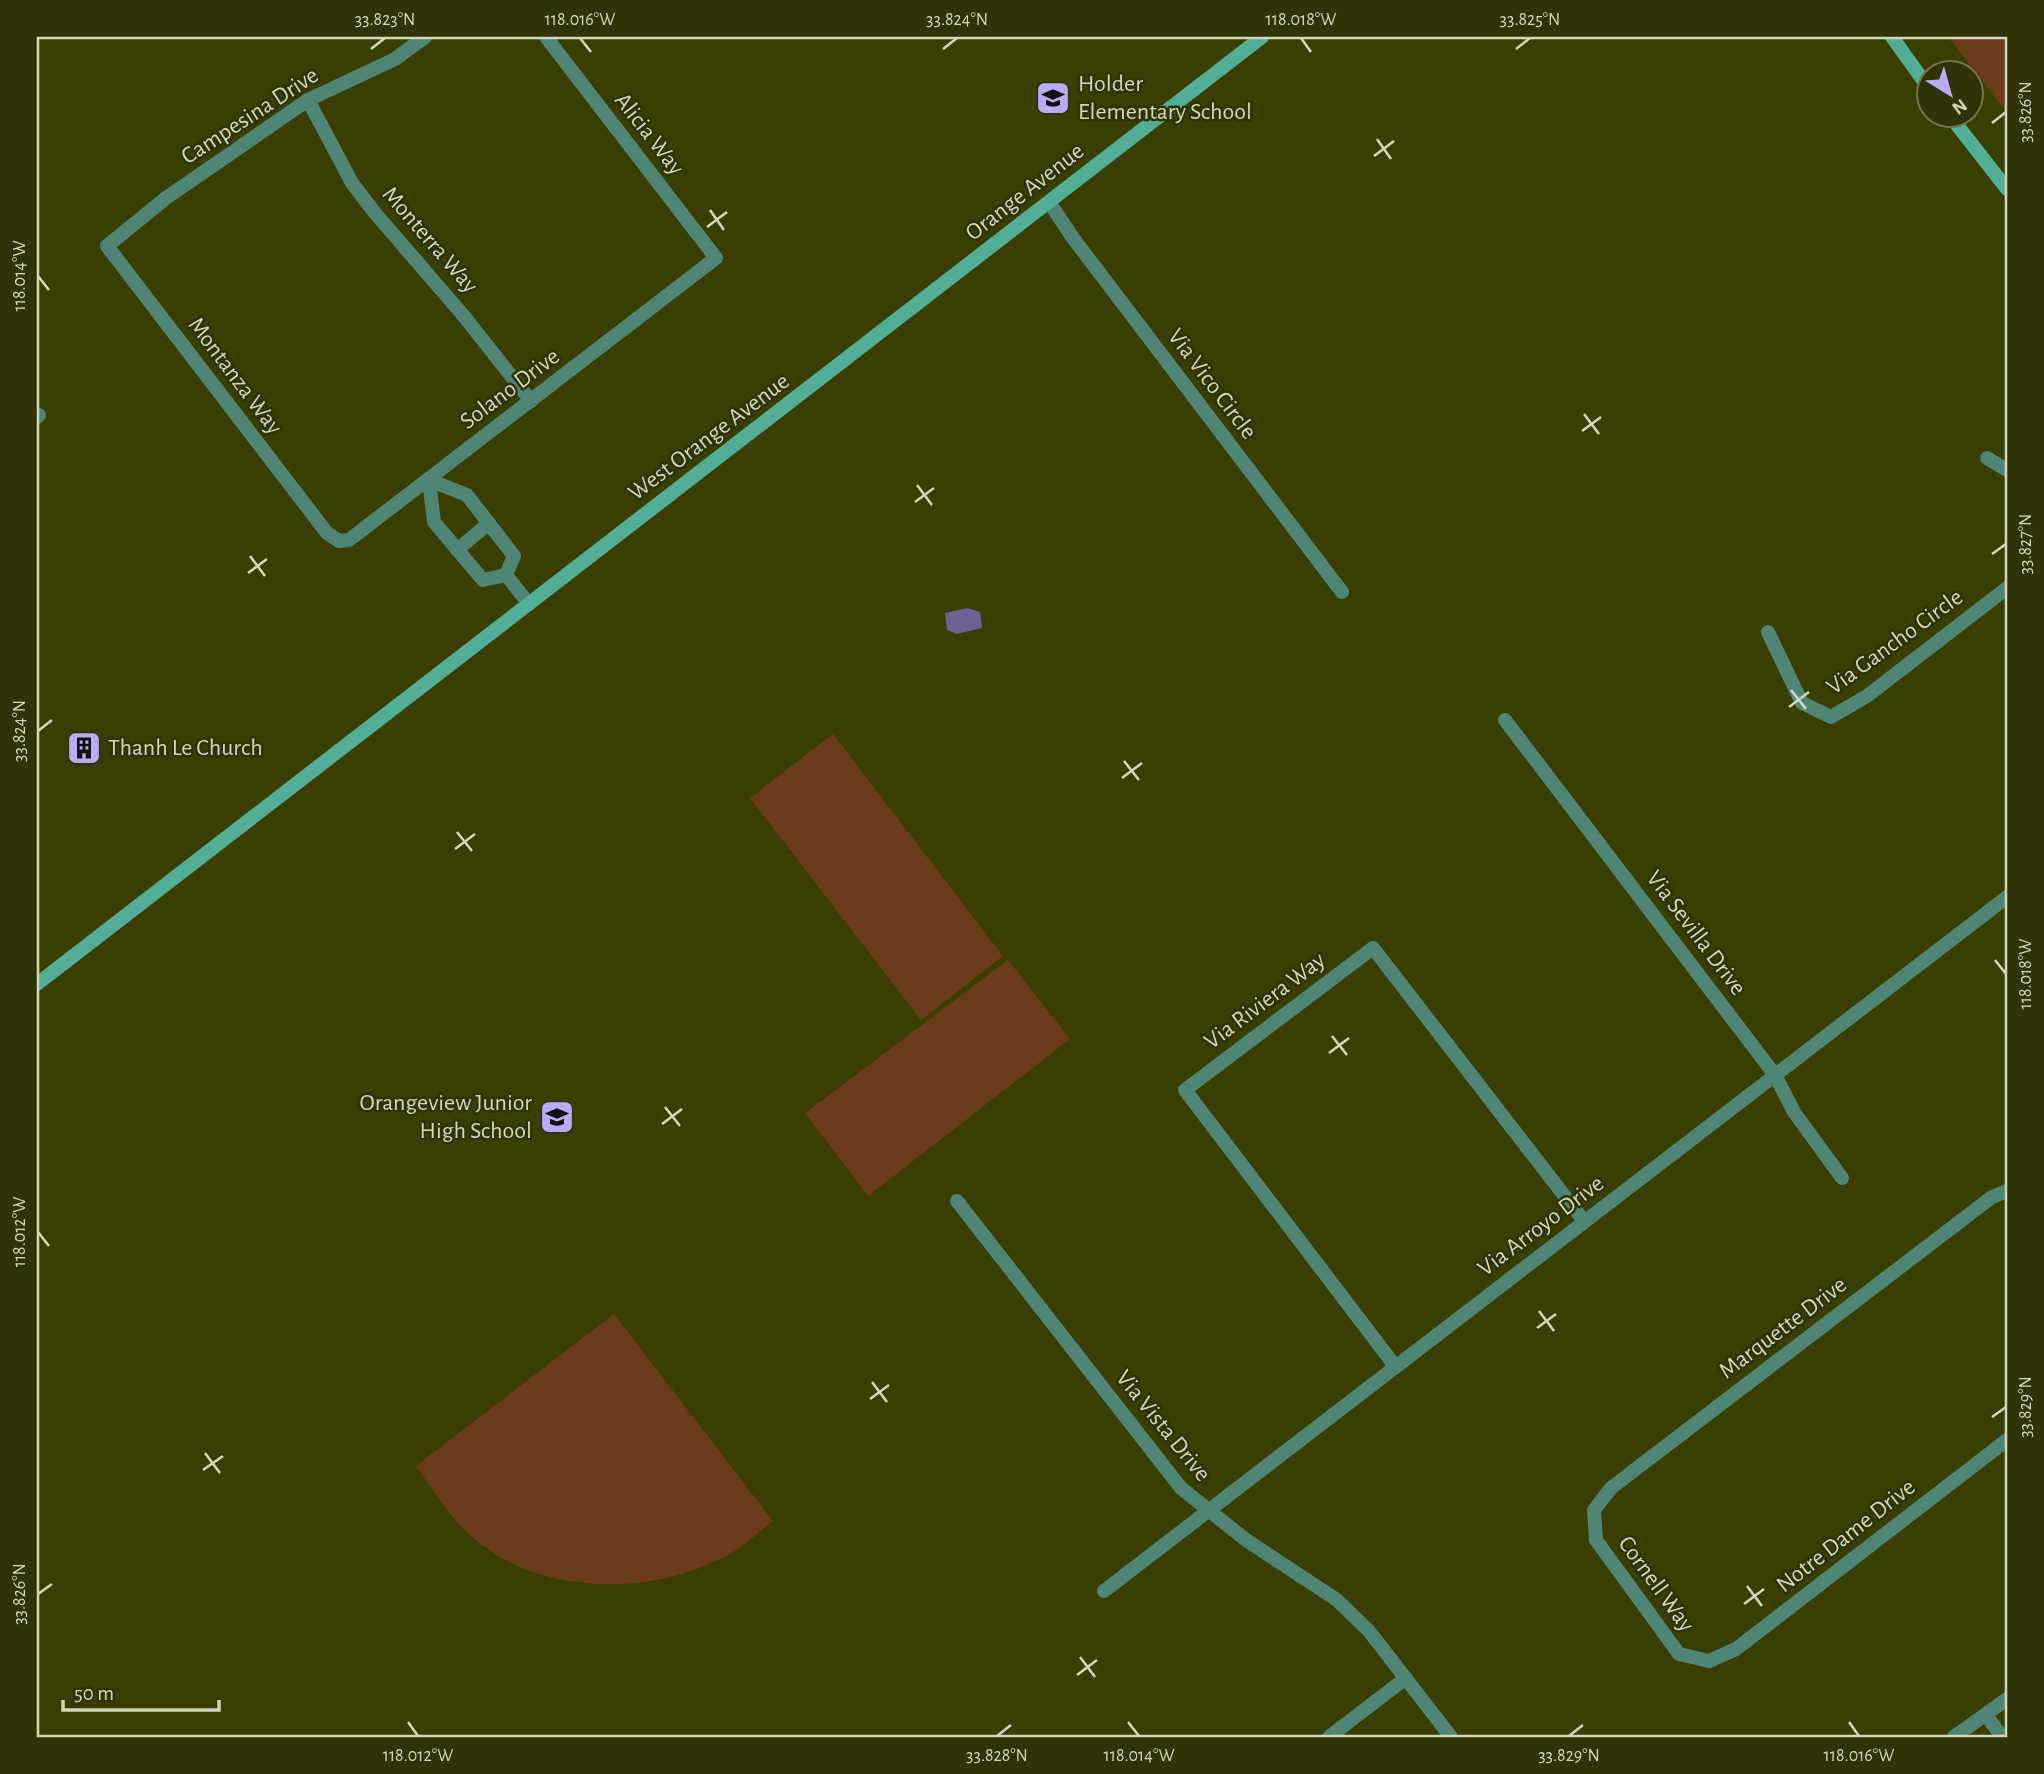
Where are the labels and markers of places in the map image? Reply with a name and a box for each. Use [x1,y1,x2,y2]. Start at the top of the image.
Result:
place label: Holder Elementary School [1078,72,1252,124]
school or university icon: Holder Elementary School [1034,79,1072,117]
building icon: Thanh Le Church [65,729,103,767]
place label: Thanh Le Church [108,736,263,760]
place label: Orangeview Junior High School [359,1091,532,1143]
school or university icon: Orangeview Junior High School [538,1098,576,1136]

